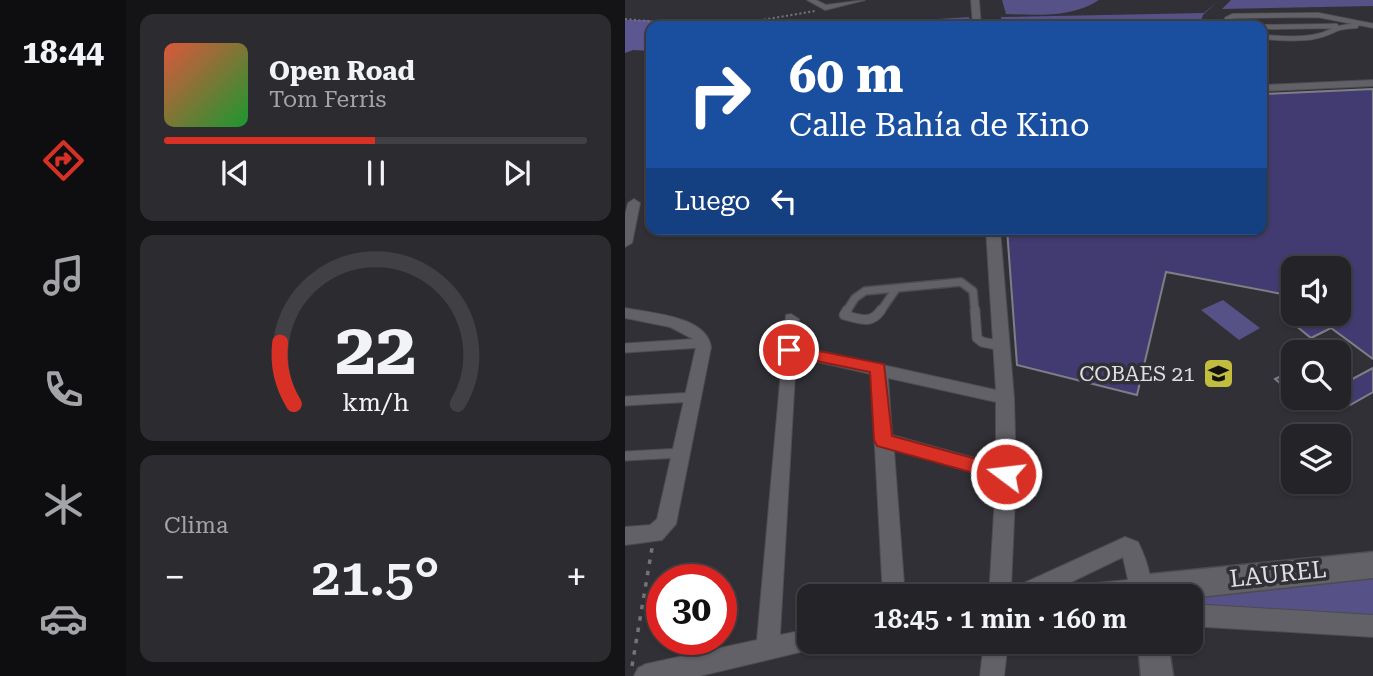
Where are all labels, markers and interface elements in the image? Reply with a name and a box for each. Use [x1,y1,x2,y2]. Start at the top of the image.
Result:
text: 18:44 [22,33,104,71]
text: 60 m [789,47,904,104]
icon: right [674,49,765,140]
text: Open Road [269,56,415,86]
text: Tom Ferris [269,86,386,113]
text: Calle Bahía de Kino [789,106,1090,144]
icon: directions [39,136,88,185]
icon: previous [216,154,254,192]
icon: pause [357,154,395,192]
icon: next [498,154,536,192]
icon: left [765,182,803,220]
text: Luego [674,186,751,216]
icon: music [39,251,88,300]
map controls [1281,256,1351,494]
button: sound [1281,256,1351,326]
text: 22 [335,307,416,392]
pin [759,320,819,380]
icon: arrive [770,331,808,369]
button: search [1281,340,1351,410]
school or university icon: COBAES 21 [1201,357,1235,391]
place label: COBAES 21 [1079,362,1195,386]
icon: phone [39,365,88,414]
text: km/h [342,388,409,417]
button: layers [1281,424,1351,494]
position arrow [969,437,1043,511]
icon: climate [39,480,88,529]
text: Clima [164,512,228,539]
text: 21.5° [311,547,440,608]
text: − [164,555,185,599]
text: + [566,555,587,599]
street label: LAUREL [1228,555,1328,593]
speed limit sign: 30 [646,564,737,655]
icon: car [39,594,88,643]
text: 18:45 · 1 min · 160 m [873,604,1127,634]

